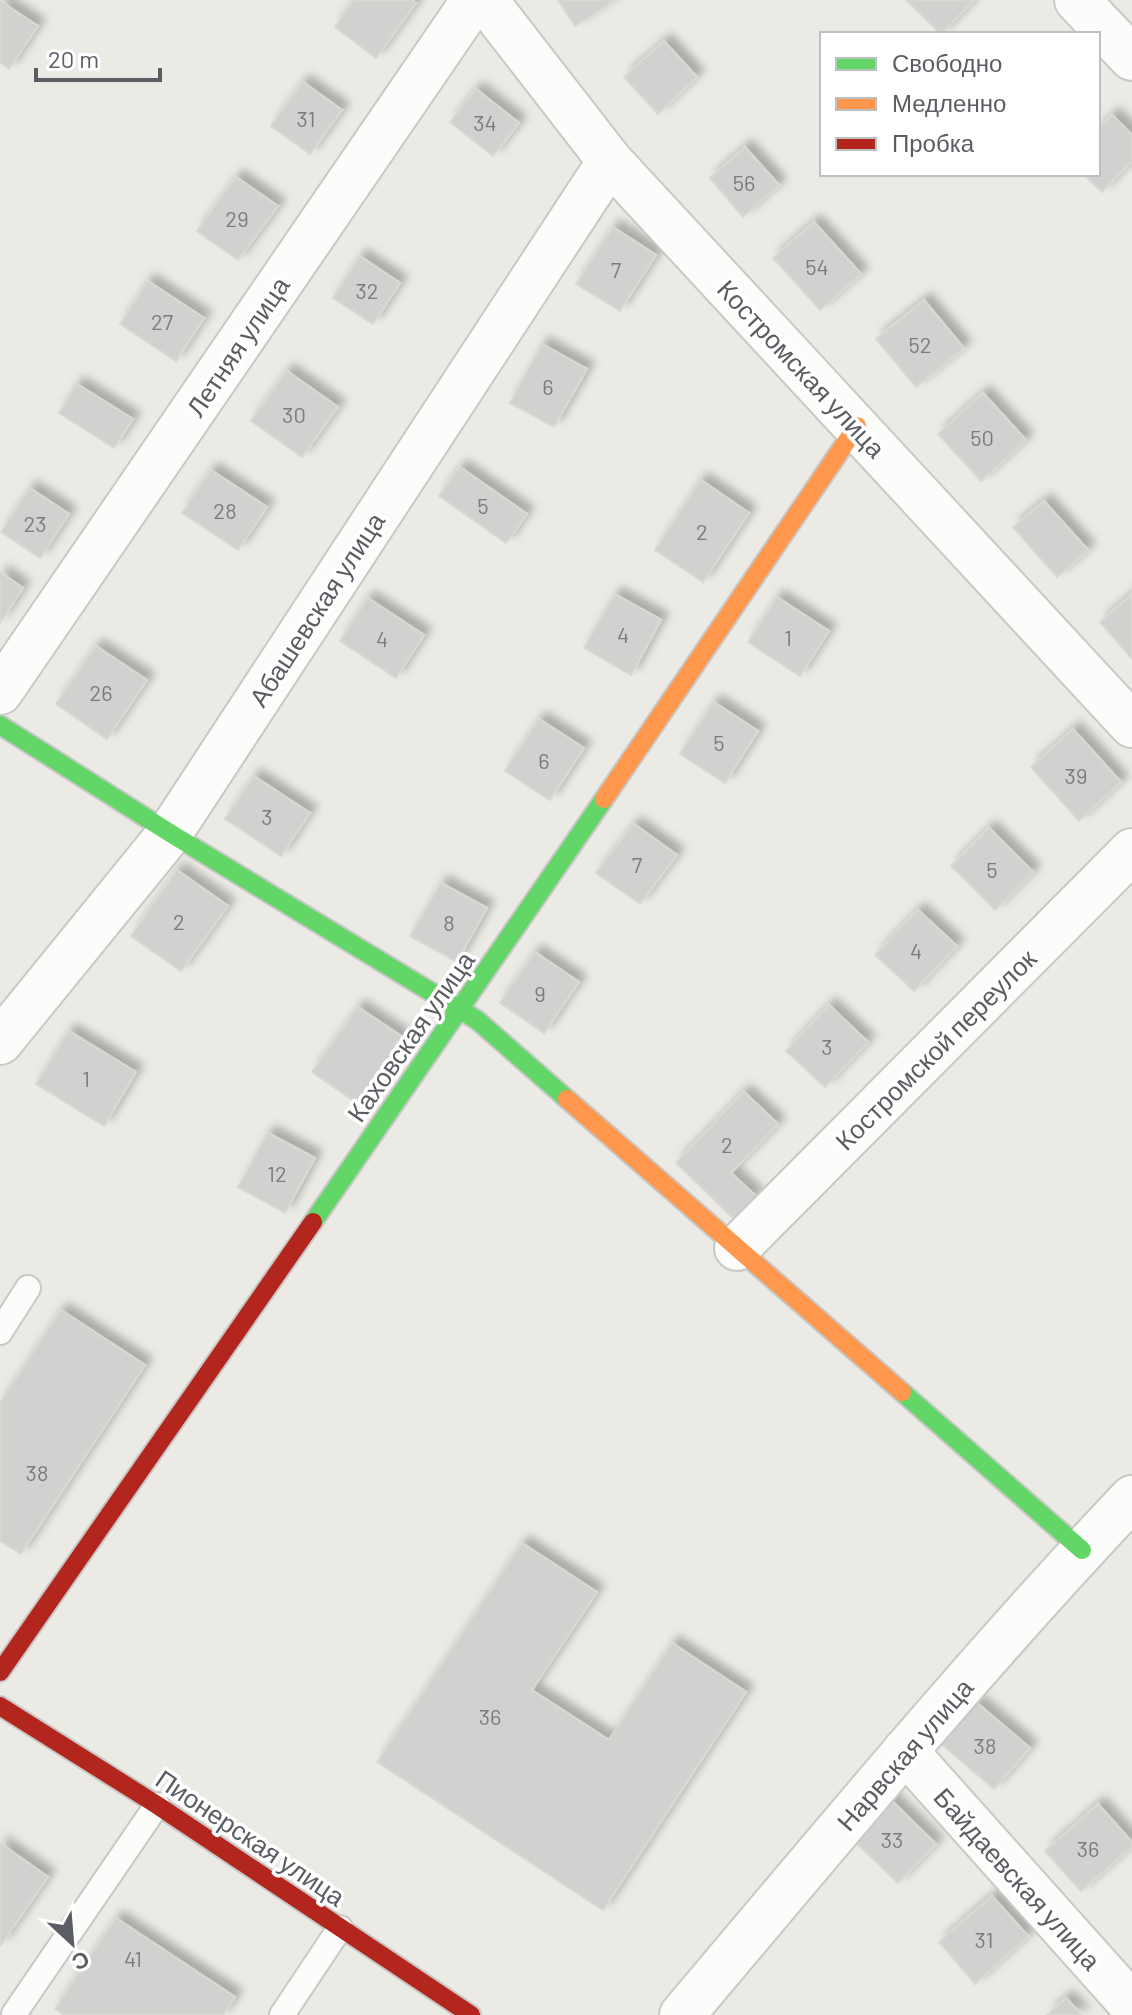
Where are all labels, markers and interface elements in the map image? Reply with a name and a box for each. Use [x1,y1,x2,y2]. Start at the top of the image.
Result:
scale bar [36,32,160,82]
legend [820,32,1100,176]
text: 20 m [48,44,99,73]
text: Свободно [892,48,1002,77]
text: Медленно [892,88,1006,117]
house number: 31 [297,105,315,131]
house number: 34 [473,109,497,135]
text: Пробка [892,128,975,157]
house number: 56 [733,169,755,195]
house number: 29 [225,205,249,231]
house number: 54 [805,253,829,279]
house number: 7 [611,256,621,282]
street label: Летняя улица [179,270,295,422]
street label: Костромская улица [712,273,893,464]
house number: 32 [355,277,379,303]
house number: 27 [151,308,173,334]
house number: 52 [908,331,932,357]
house number: 6 [542,373,554,399]
house number: 30 [282,401,306,427]
house number: 50 [970,424,994,450]
house number: 5 [477,492,489,518]
house number: 28 [213,497,237,523]
street label: Абашевская улица [242,506,391,712]
house number: 23 [24,510,47,536]
house number: 2 [696,518,708,544]
house number: 4 [617,621,629,647]
house number: 1 [784,624,792,650]
house number: 4 [376,625,388,651]
house number: 26 [89,679,113,705]
house number: 5 [713,729,725,755]
house number: 6 [538,747,550,773]
house number: 39 [1065,762,1087,788]
house number: 3 [261,803,273,829]
house number: 7 [632,851,642,877]
house number: 5 [986,856,998,882]
house number: 2 [173,908,185,934]
house number: 8 [443,909,455,935]
house number: 4 [910,937,922,963]
street label: Костромской переулок [828,942,1042,1156]
street label: Каховская улица [340,945,480,1127]
house number: 9 [534,980,546,1006]
house number: 3 [821,1033,833,1059]
house number: 1 [82,1065,90,1091]
house number: 2 [721,1131,733,1157]
house number: 12 [267,1160,287,1186]
house number: 38 [26,1459,48,1485]
street label: Нарвская улица [830,1671,979,1836]
house number: 36 [479,1703,501,1729]
house number: 38 [974,1732,996,1758]
street label: Пионерская улица [151,1762,352,1912]
street label: Байдаевская улица [928,1781,1108,1976]
house number: 33 [881,1826,903,1852]
house number: 36 [1077,1835,1099,1861]
north arrow [32,1903,112,1983]
house number: 31 [975,1926,993,1952]
house number: 41 [124,1945,142,1971]
text: С [68,1947,94,1977]

